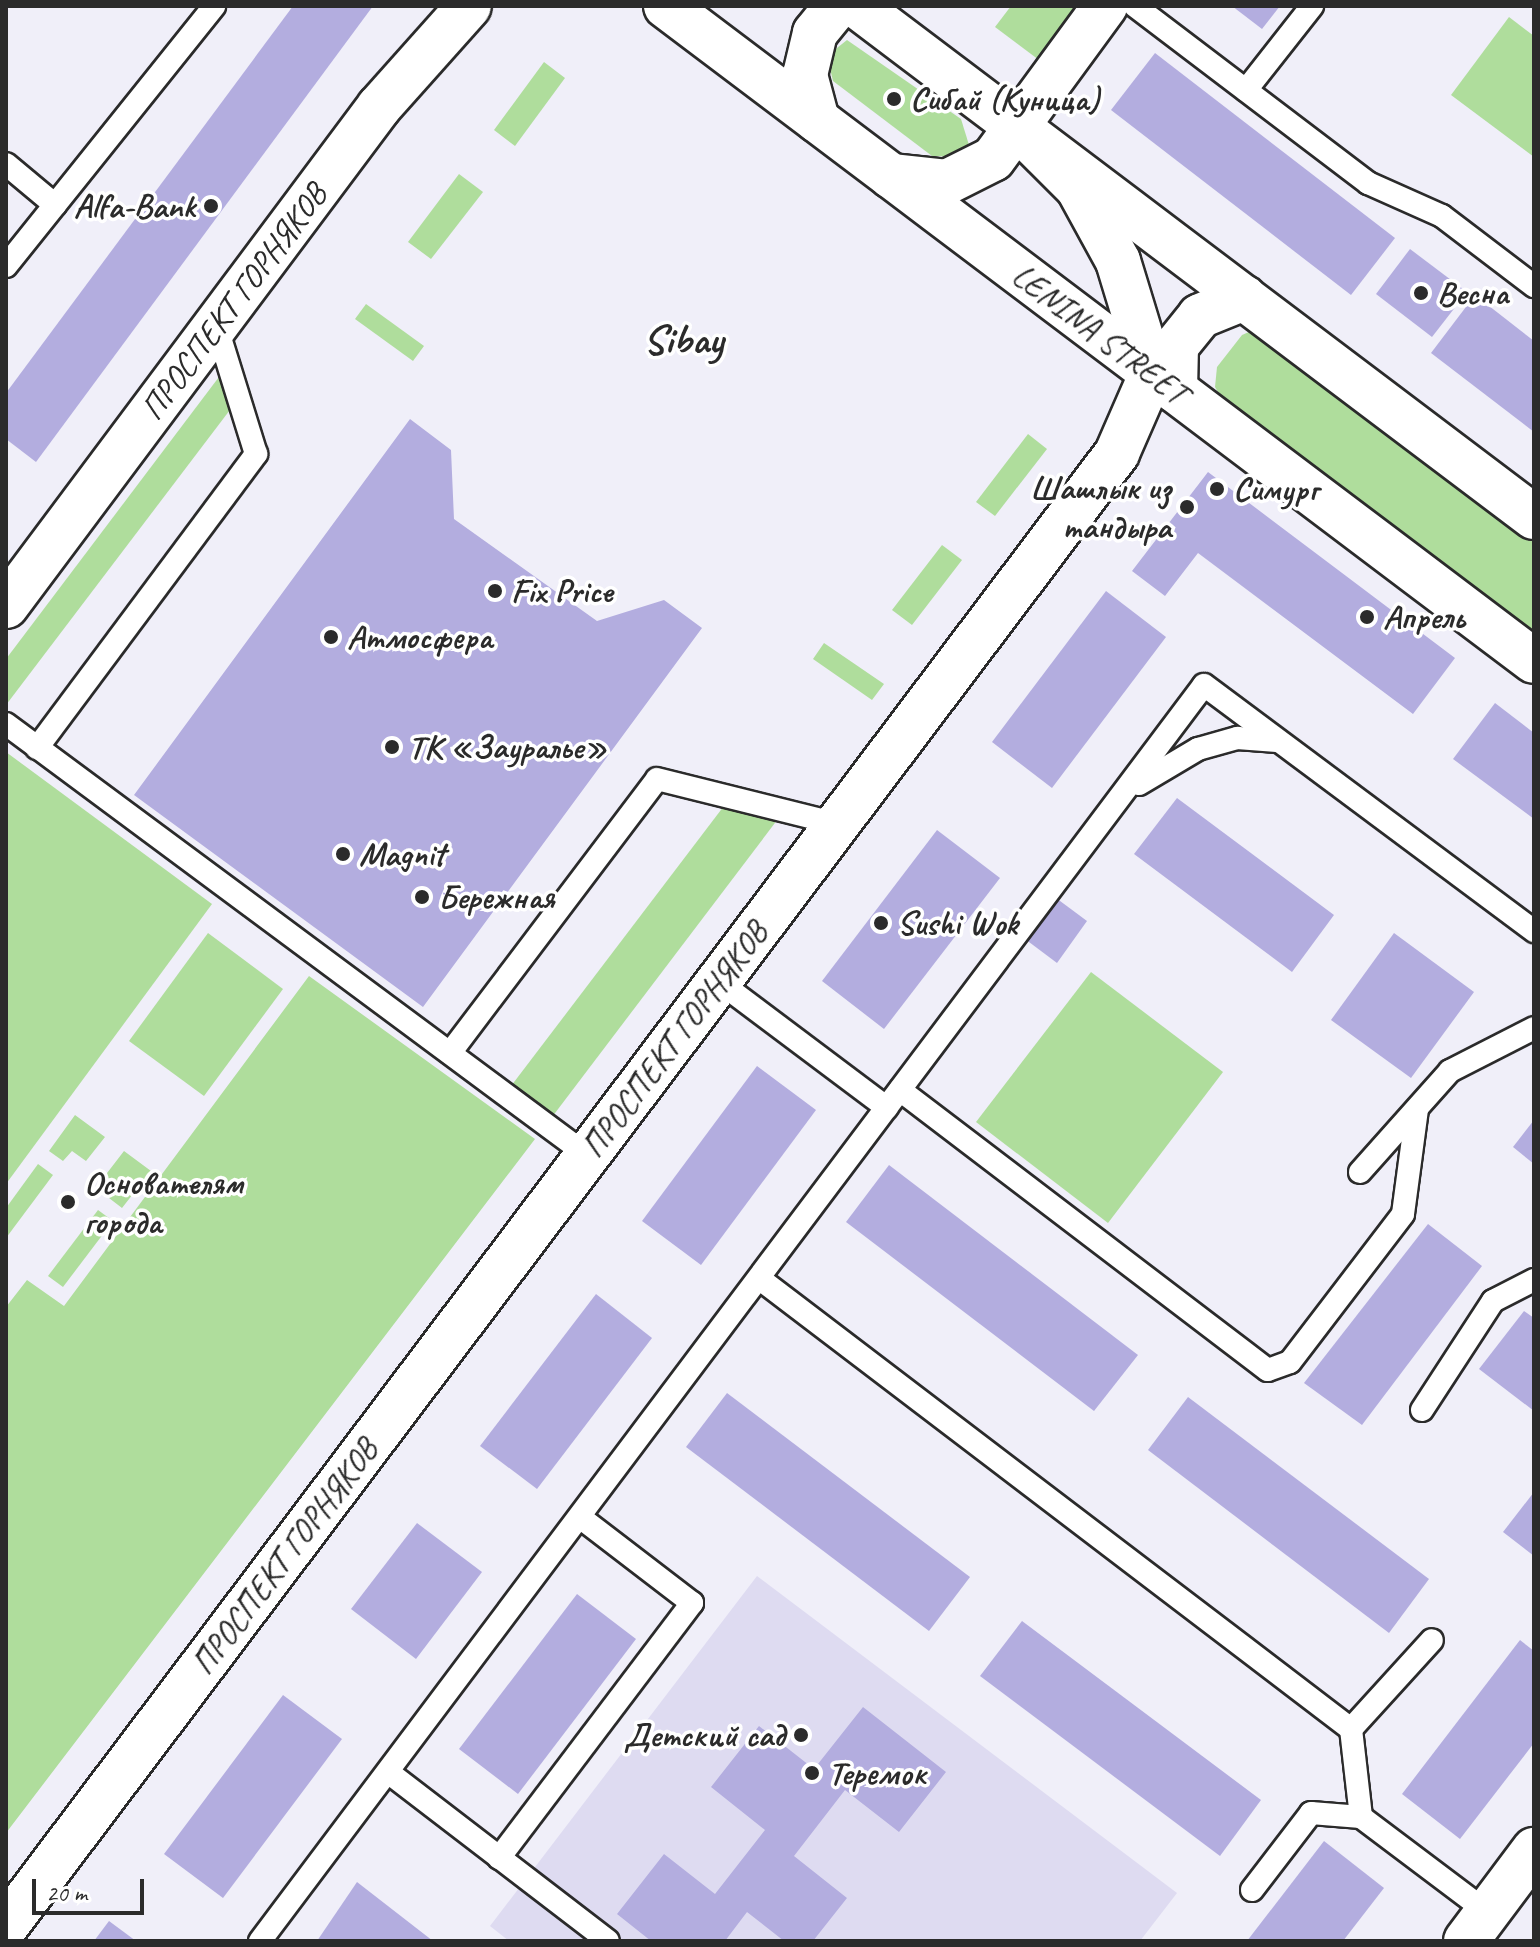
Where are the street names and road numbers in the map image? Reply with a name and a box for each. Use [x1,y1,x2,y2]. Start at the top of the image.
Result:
street label: ПРОСПЕКТ ГОРНЯКОВ [132,177,334,427]
street label: LENINA STREET [1004,255,1196,413]
street label: ПРОСПЕКТ ГОРНЯКОВ [573,915,775,1165]
street label: ПРОСПЕКТ ГОРНЯКОВ [183,1432,385,1682]

